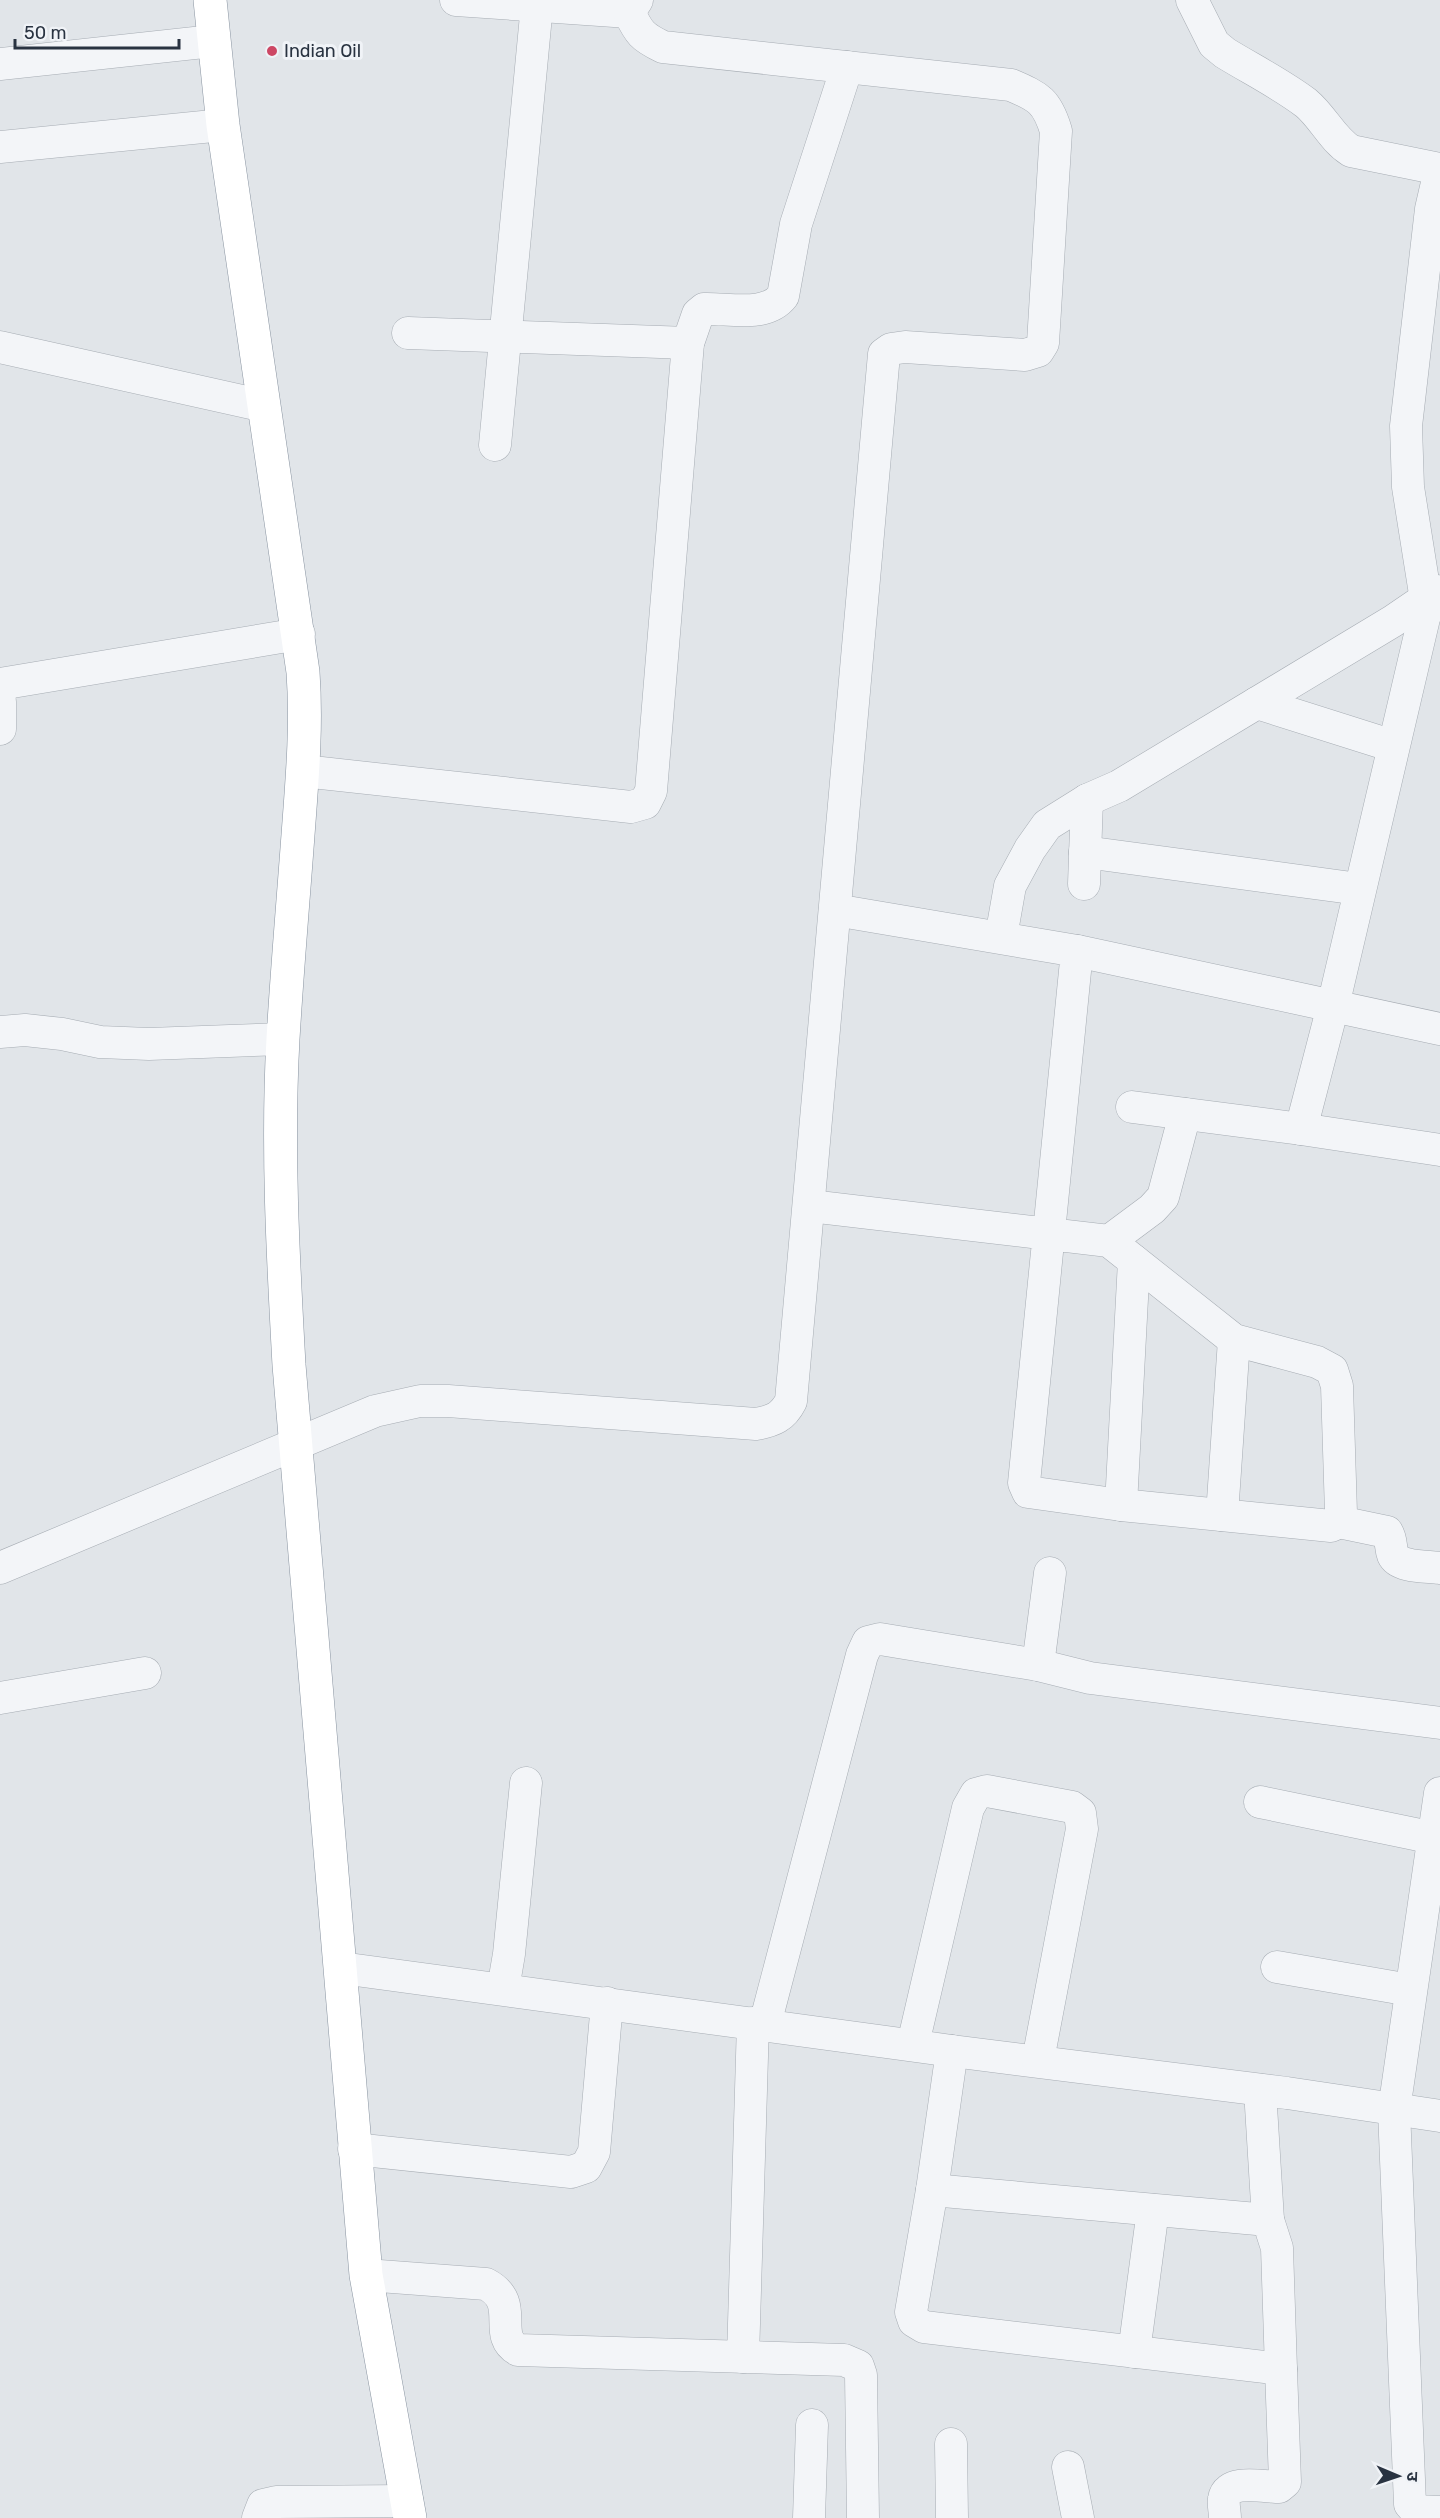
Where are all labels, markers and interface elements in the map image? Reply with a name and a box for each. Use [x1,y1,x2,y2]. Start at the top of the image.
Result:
scale bar [15,12,178,50]
text: 50 m [24,22,67,44]
place label: Indian Oil [284,40,361,62]
marker: Indian Oil [265,44,279,58]
north arrow [1368,2446,1428,2506]
text: उ [1403,2471,1422,2482]

